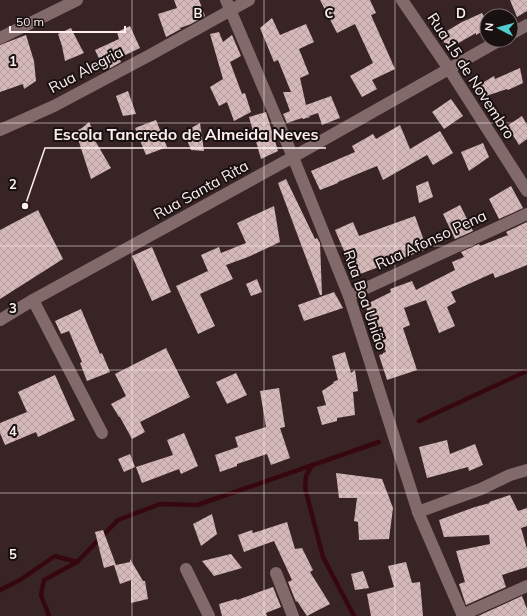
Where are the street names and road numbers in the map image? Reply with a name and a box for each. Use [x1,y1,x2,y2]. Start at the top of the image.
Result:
street label: Rua 15 de Novembro [424,10,518,142]
street label: Rua Alegria [45,42,126,97]
street label: Rua Santa Rita [150,156,251,223]
street label: Rua Afonso Pena [372,205,489,274]
street label: Rua Boa União [339,247,391,352]

